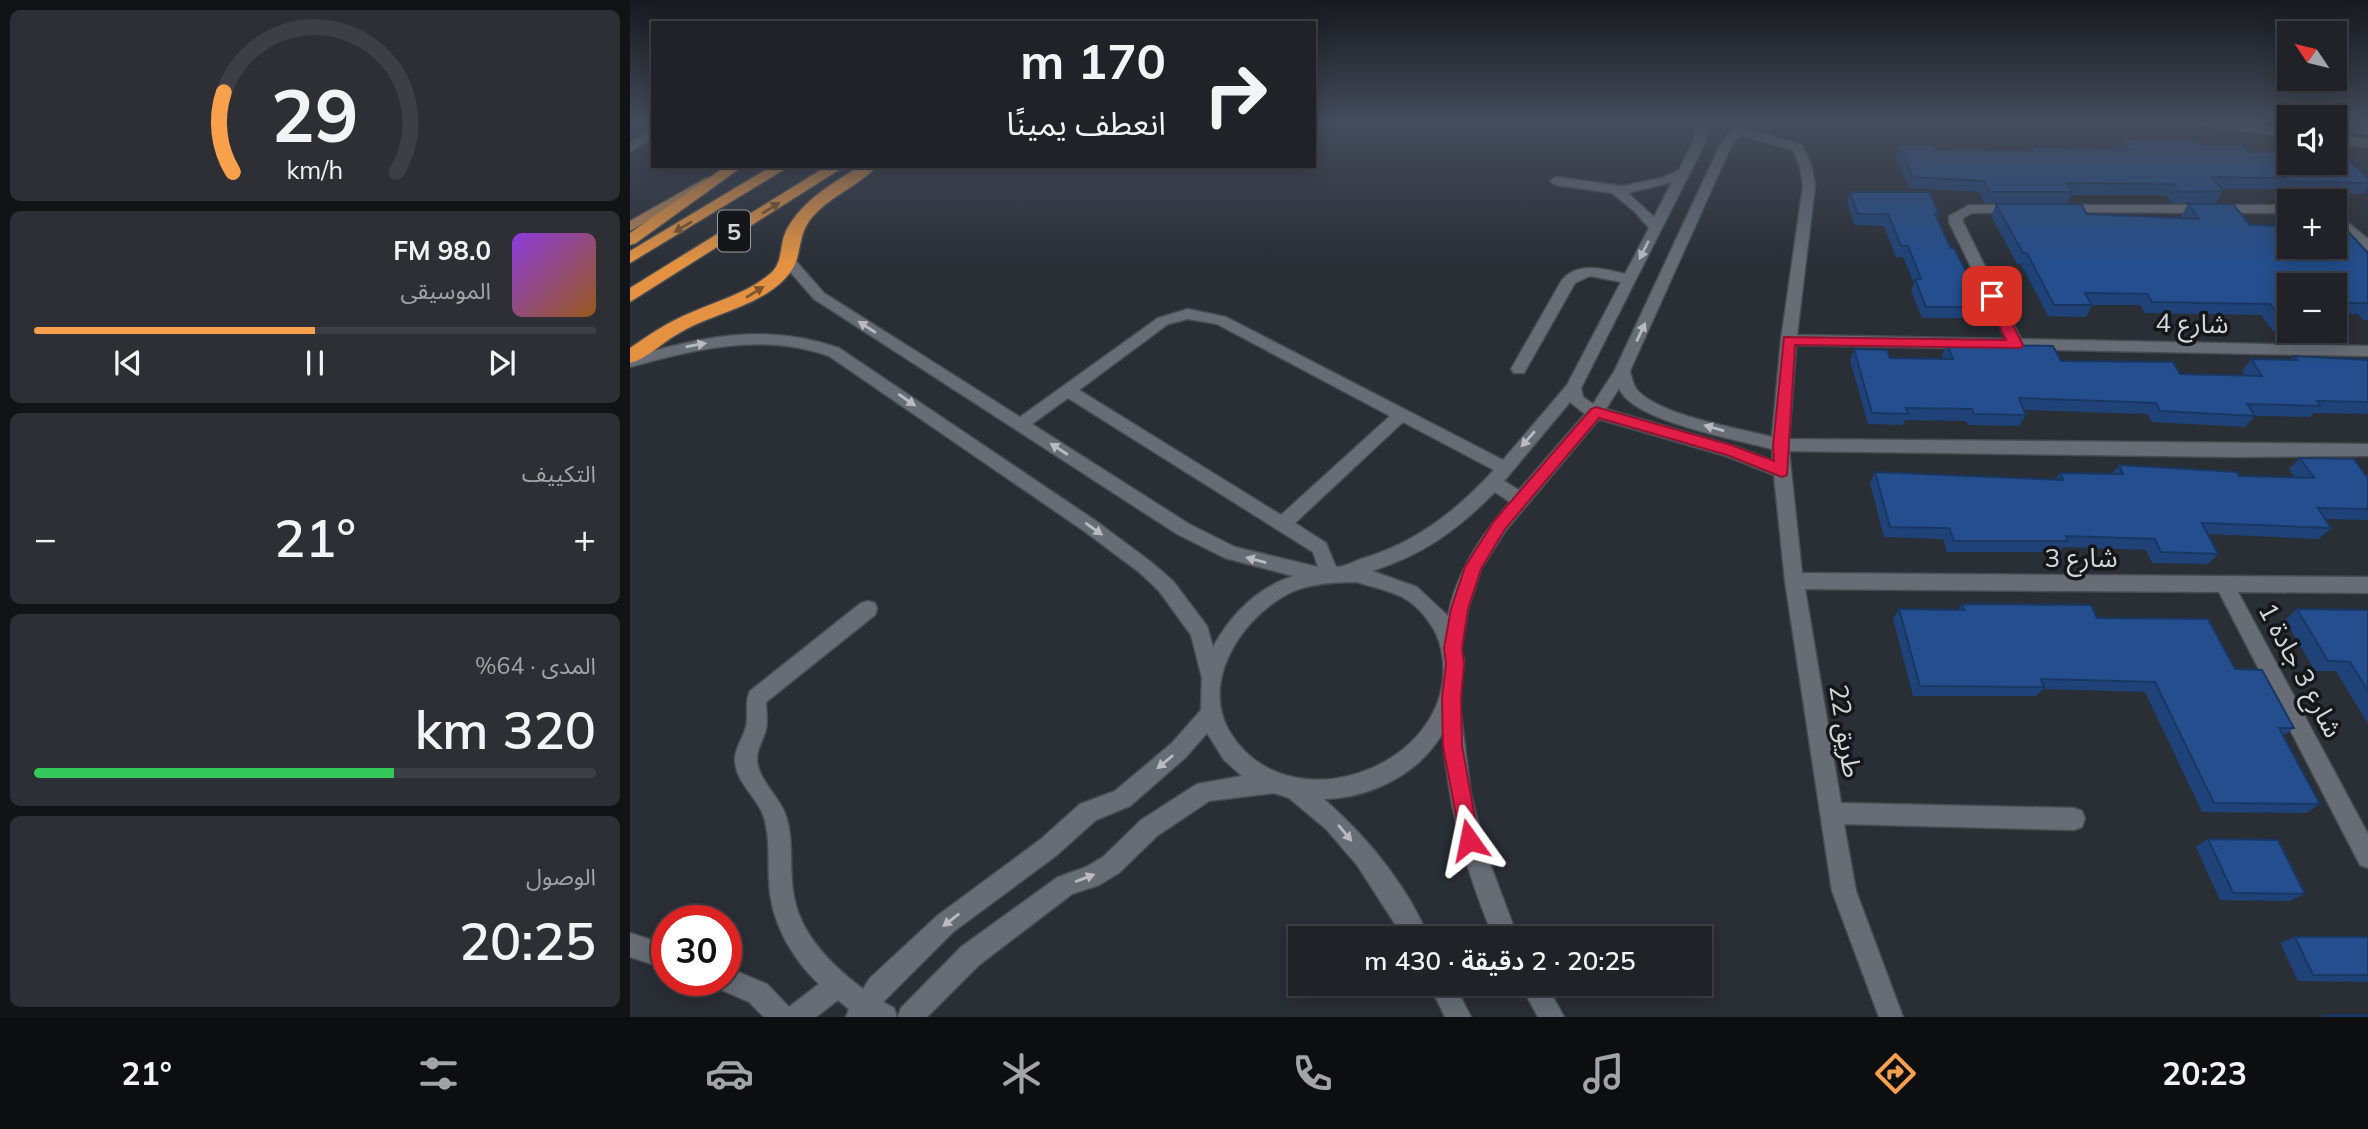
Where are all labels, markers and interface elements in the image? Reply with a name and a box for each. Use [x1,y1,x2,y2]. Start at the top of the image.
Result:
north arrow [2277,21,2347,91]
map controls [2277,21,2347,343]
text: 170 m [1020,30,1166,91]
icon: right [1190,49,1281,140]
text: 29 [271,69,359,160]
text: انعطف يمينًا [1007,103,1166,143]
button: sound [2277,105,2347,175]
text: km/h [287,154,343,185]
button: + [2277,189,2347,259]
one-way arrow [761,201,781,214]
road number: 5 [718,210,750,252]
one-way arrow [673,220,692,233]
text: 98.0 FM [393,234,491,267]
one-way arrow [1638,240,1650,260]
pin [1962,266,2022,326]
button: − [2277,273,2347,343]
text: الموسيقى [400,276,491,305]
icon: arrive [1973,277,2011,315]
one-way arrow [745,285,764,298]
street label: شارع 4 [2155,306,2229,343]
one-way arrow [857,320,877,333]
one-way arrow [1636,321,1647,342]
one-way arrow [685,340,707,351]
icon: previous [109,344,147,382]
icon: pause [296,344,334,382]
icon: next [483,344,521,382]
one-way arrow [898,393,916,407]
one-way arrow [1703,423,1724,433]
one-way arrow [1521,431,1536,448]
one-way arrow [1049,443,1068,456]
text: التكييف [522,459,596,488]
text: 21° [274,505,356,570]
text: − [34,514,57,562]
text: + [573,514,596,562]
one-way arrow [1085,522,1103,536]
street label: شارع 3 [2044,541,2118,577]
one-way arrow [1245,554,1267,565]
street label: شارع 3 جادة 1 [2249,597,2350,745]
text: المدى · 64% [475,651,596,680]
street label: طريق 22 [1822,682,1870,780]
text: 320 km [415,697,596,762]
one-way arrow [1156,754,1173,769]
position arrow [1432,803,1506,877]
one-way arrow [1337,825,1352,842]
text: الوصول [526,862,596,891]
one-way arrow [1074,873,1095,884]
speed limit sign: 30 [651,905,742,996]
text: 20:25 [459,908,596,973]
one-way arrow [942,913,960,928]
text: 20:25 · 2 دقيقة · 430 m [1364,944,1636,977]
icon: filters [414,1049,463,1098]
icon: car [705,1049,754,1098]
icon: climate [997,1049,1046,1098]
icon: phone [1288,1049,1337,1098]
icon: music [1579,1049,1628,1098]
icon: directions [1871,1049,1920,1098]
text: 21° [121,1053,172,1093]
text: 20:23 [2162,1053,2247,1093]

